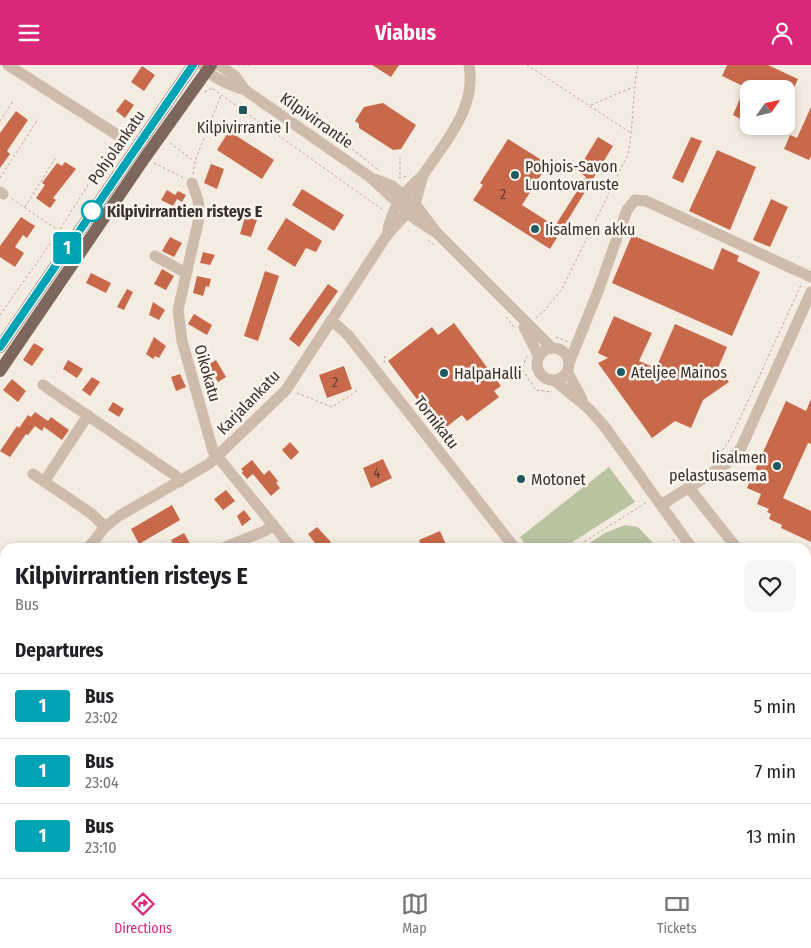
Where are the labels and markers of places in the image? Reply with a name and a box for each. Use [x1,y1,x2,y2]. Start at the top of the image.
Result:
marker: Kilpivirrantie I [237,104,249,116]
place label: Kilpivirrantie I [197,118,289,137]
place label: Pohjois-Savon Luontovaruste [525,157,619,194]
marker: Pohjois-Savon Luontovaruste [509,169,521,181]
marker: Kilpivirrantien risteys E [81,200,103,222]
place label: Kilpivirrantien risteys E [107,202,263,221]
place label: Iisalmen akku [545,220,635,239]
marker: Iisalmen akku [529,223,541,235]
place label: Ateljee Mainos [631,363,727,382]
place label: HalpaHalli [454,364,522,383]
marker: Ateljee Mainos [615,366,627,378]
marker: HalpaHalli [438,367,450,379]
place label: Iisalmen pelastusasema [669,448,767,485]
marker: Iisalmen pelastusasema [771,460,783,472]
place label: Motonet [531,470,587,489]
marker: Motonet [515,473,527,485]

